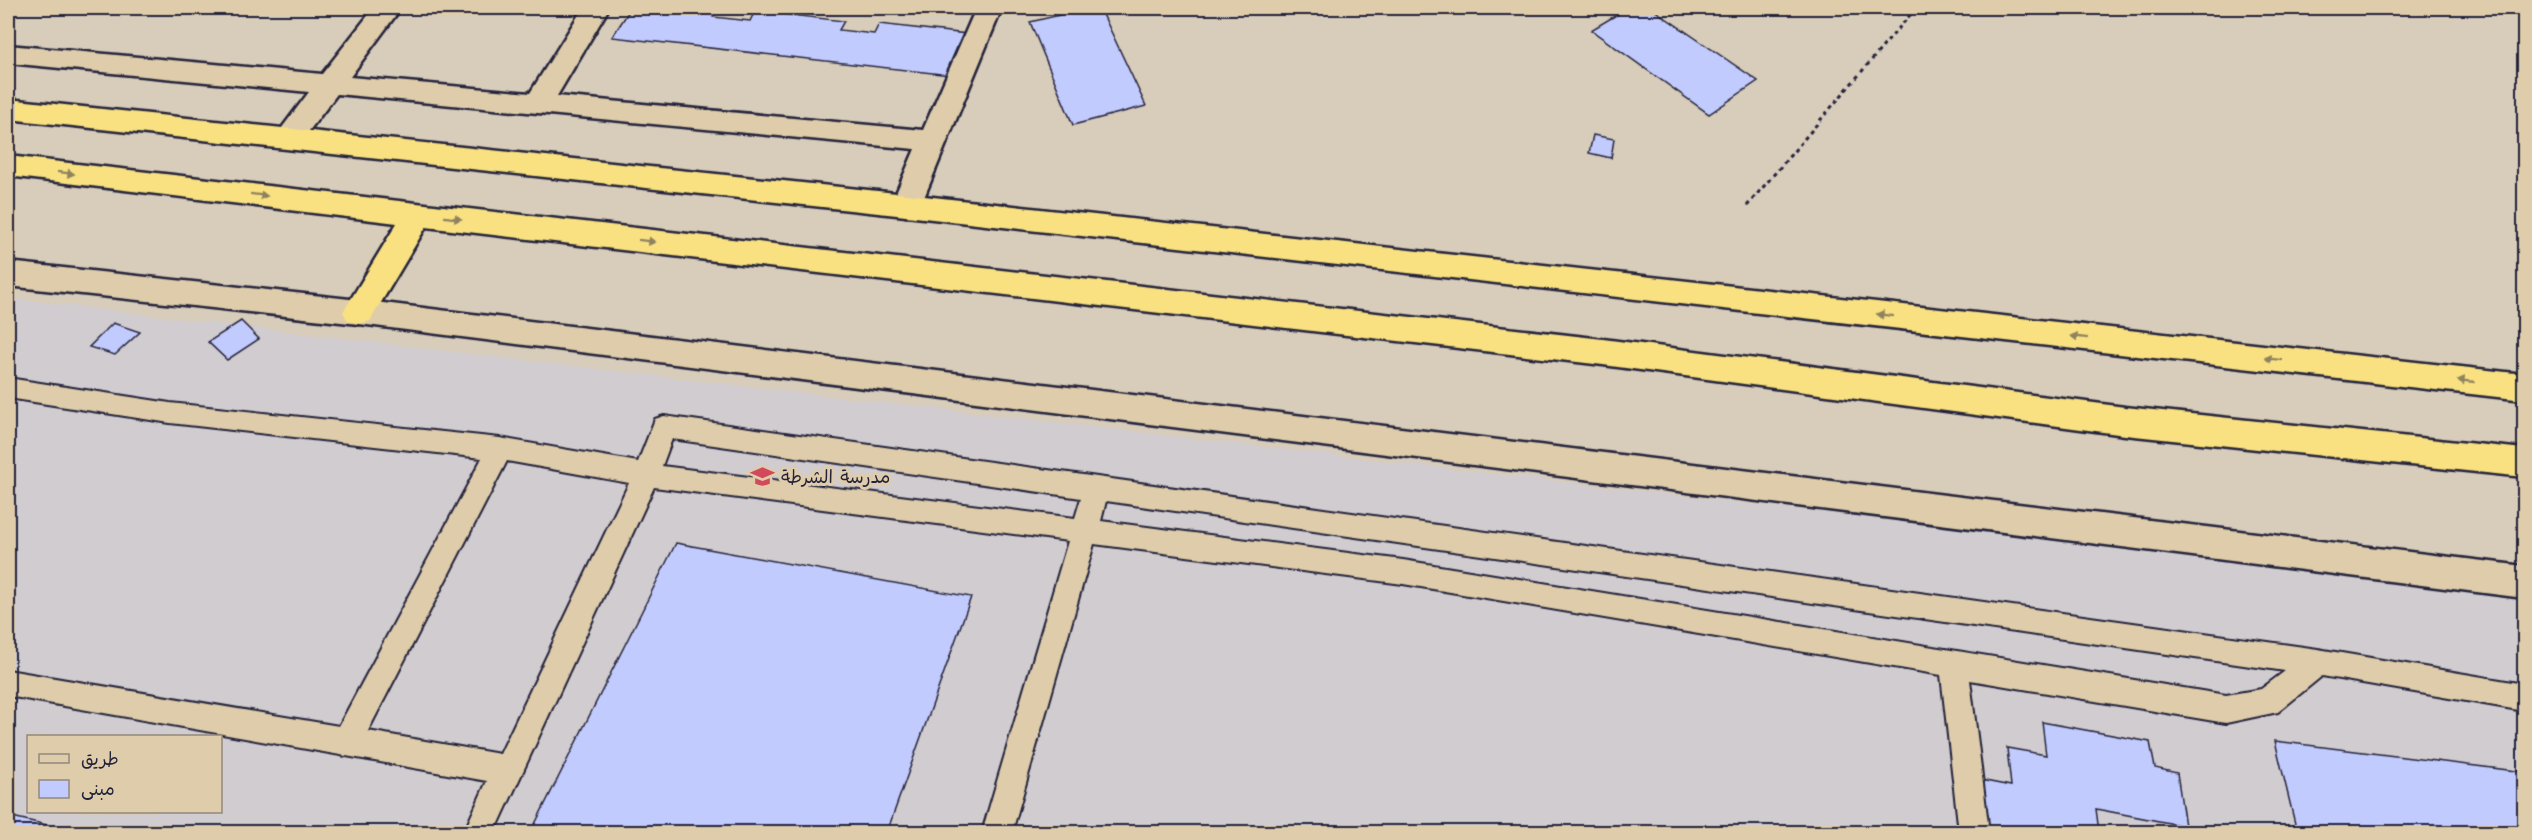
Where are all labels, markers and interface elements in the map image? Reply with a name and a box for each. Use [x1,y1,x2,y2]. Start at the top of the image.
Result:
one-way arrow [56,168,75,177]
one-way arrow [250,191,269,200]
one-way arrow [443,214,462,223]
one-way arrow [637,237,656,246]
one-way arrow [1875,310,1894,320]
one-way arrow [2069,332,2088,342]
one-way arrow [2263,354,2282,364]
one-way arrow [2457,376,2476,386]
school or university icon: مدرسة الشرطة [750,464,776,490]
place label: مدرسة الشرطة [781,465,890,490]
legend [27,735,222,813]
text: طريق [81,747,119,772]
text: مبنى [81,777,115,802]

